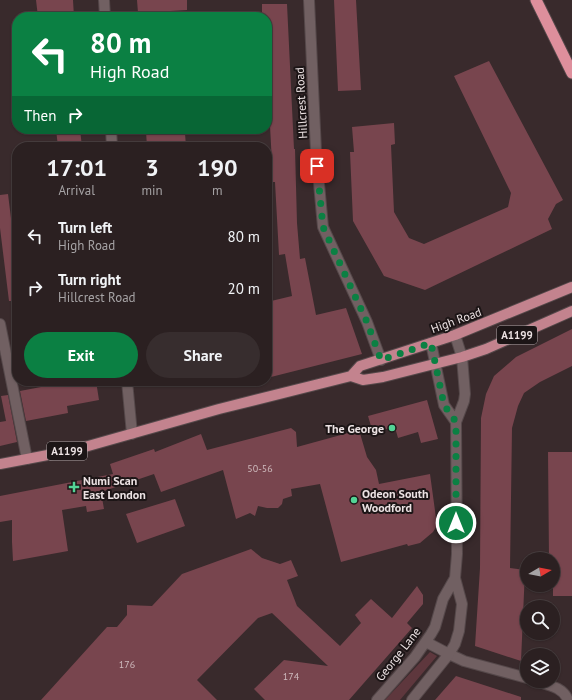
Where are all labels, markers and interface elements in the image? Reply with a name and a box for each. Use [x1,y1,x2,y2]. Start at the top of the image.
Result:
text: 80 m [90,24,151,61]
icon: left [24,28,76,80]
text: High Road [90,60,169,83]
street label: Hillcrest Road [292,67,310,139]
icon: right [64,104,86,126]
text: Then [24,106,56,125]
pin [300,149,334,183]
text: 17:01 [46,152,107,183]
text: 3 [145,152,159,183]
text: 190 [197,152,238,183]
icon: arrive [306,155,328,177]
text: Arrival [59,182,95,199]
text: min [141,182,163,199]
text: m [212,182,223,199]
text: Turn left [58,218,112,237]
icon: left [24,225,46,247]
text: 80 m [227,227,260,246]
text: High Road [58,237,115,254]
text: Turn right [58,270,121,289]
icon: right [24,277,46,299]
text: 20 m [227,279,260,298]
text: Hillcrest Road [58,289,136,306]
street label: High Road [429,304,483,336]
road number: A1199 [497,326,537,344]
button: Exit [24,332,138,378]
button: Share [146,332,260,378]
place label: The George [325,421,384,436]
marker: The George [387,423,397,433]
road number: A1199 [47,442,87,460]
house number: 50-56 [247,462,273,475]
place label: Numi Scan East London [83,473,146,502]
marker: Numi Scan East London [68,481,80,493]
place label: Odeon South Woodford [362,486,429,515]
marker: Odeon South Woodford [349,495,359,505]
position arrow [435,502,477,544]
north arrow [520,552,560,592]
map controls [520,552,560,688]
button: search [520,600,560,640]
street label: George Lane [372,624,424,684]
button: layers [520,648,560,688]
house number: 176 [119,658,135,671]
house number: 174 [283,670,300,683]

